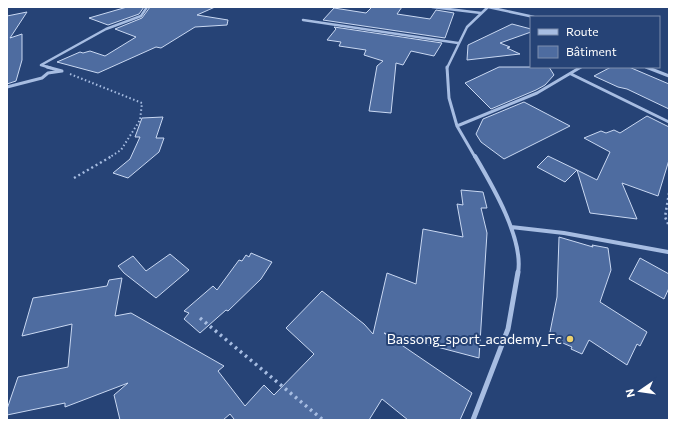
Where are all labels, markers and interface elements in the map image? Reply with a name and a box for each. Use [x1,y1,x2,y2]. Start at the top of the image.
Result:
legend [530,16,660,68]
text: Route [566,24,599,38]
text: Bâtiment [566,44,617,58]
place label: Bassong_sport_academy_Fc [387,330,562,347]
marker: Bassong_sport_academy_Fc [565,334,575,344]
north arrow [620,371,660,411]
text: N [623,388,637,399]

